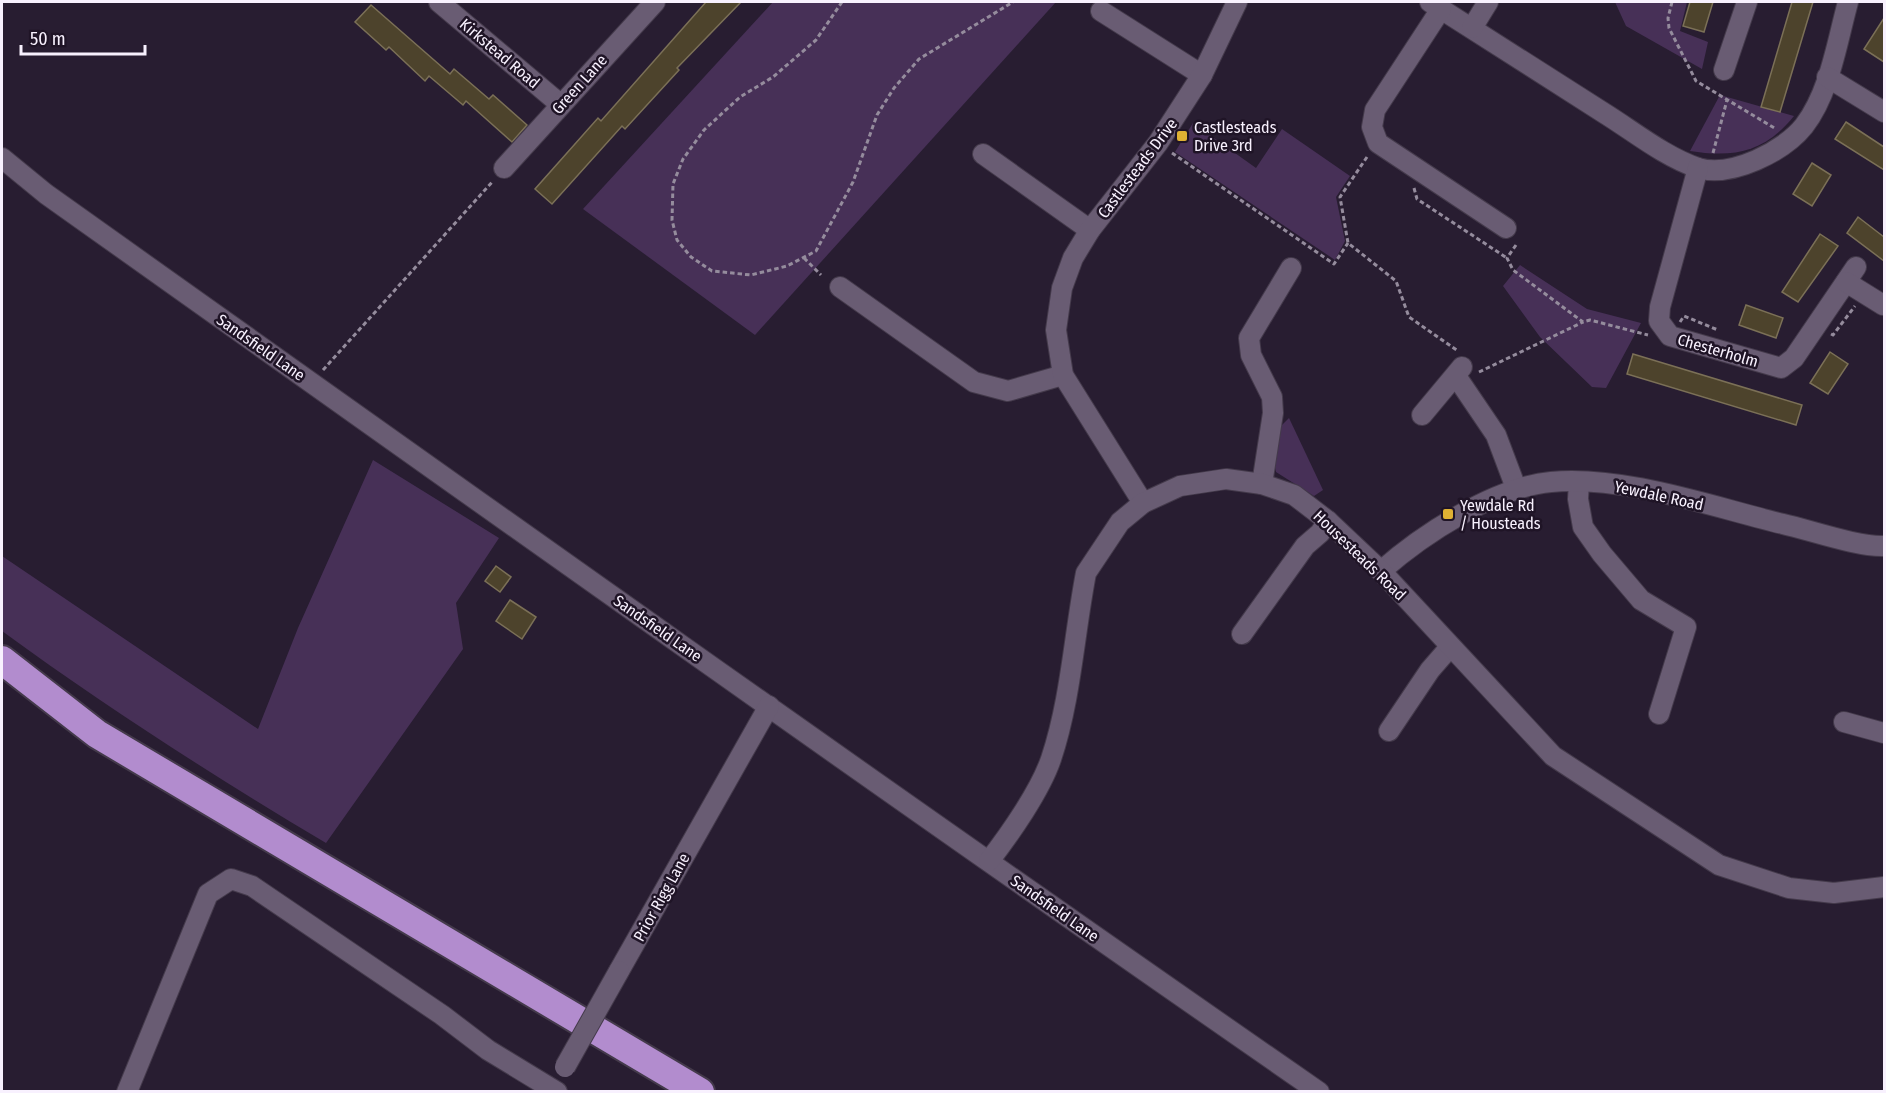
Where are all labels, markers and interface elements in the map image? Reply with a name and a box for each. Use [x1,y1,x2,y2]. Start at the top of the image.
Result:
street label: Kirkstead Road [456,14,543,92]
scale bar [21,18,146,56]
text: 50 m [30,28,66,50]
street label: Green Lane [548,51,611,118]
street label: Castlesteads Drive [1094,115,1181,222]
place label: Castlesteads Drive 3rd [1194,118,1277,155]
marker: Castlesteads Drive 3rd [1175,129,1189,143]
street label: Sandsfield Lane [213,310,309,385]
street label: Chesterholm [1675,330,1760,371]
street label: Yewdale Road [1613,477,1705,514]
place label: Yewdale Rd / Housteads [1460,496,1541,533]
street label: Housesteads Road [1310,507,1410,604]
marker: Yewdale Rd / Housteads [1441,507,1455,521]
street label: Sandsfield Lane [610,591,706,666]
street label: Prior Rigg Lane [629,850,694,945]
street label: Sandsfield Lane [1007,871,1103,946]

